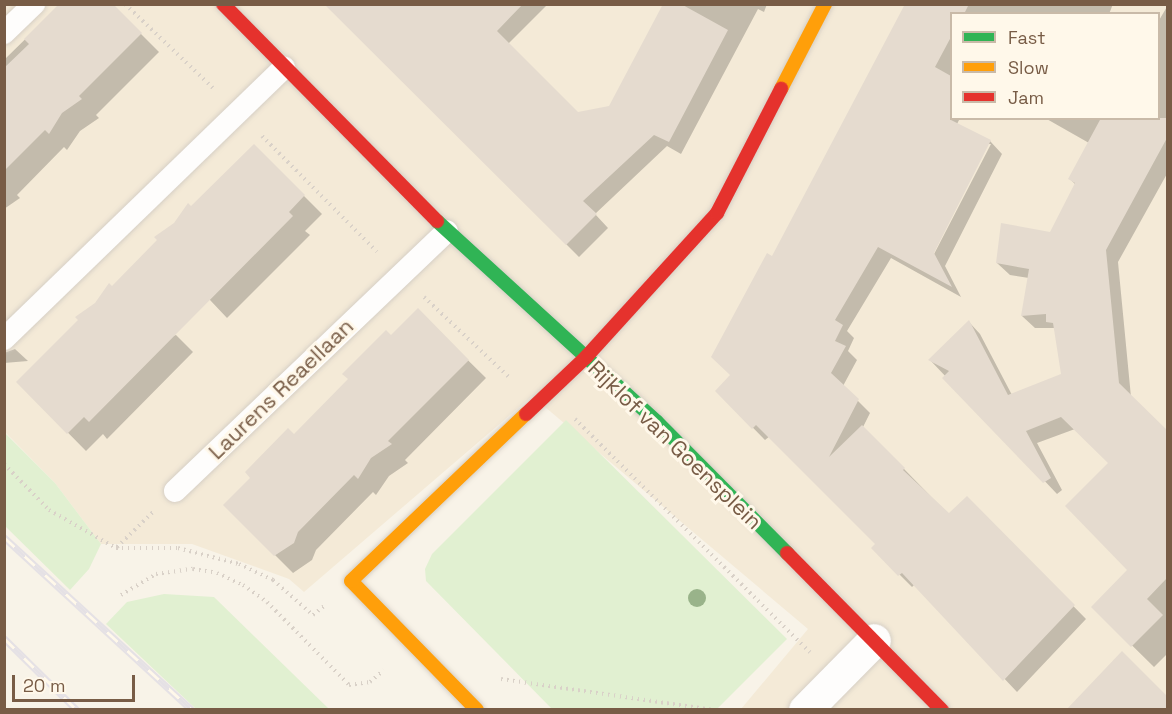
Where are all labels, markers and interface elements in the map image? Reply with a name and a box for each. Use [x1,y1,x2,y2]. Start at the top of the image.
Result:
legend [950,12,1160,120]
text: Fast [1008,26,1045,49]
text: Slow [1008,56,1049,79]
text: Jam [1008,86,1044,109]
street label: Laurens Reaellaan [203,313,359,465]
street label: Rijklof van Goensplein [583,355,767,535]
scale bar [15,663,138,701]
text: 20 m [23,674,66,697]

